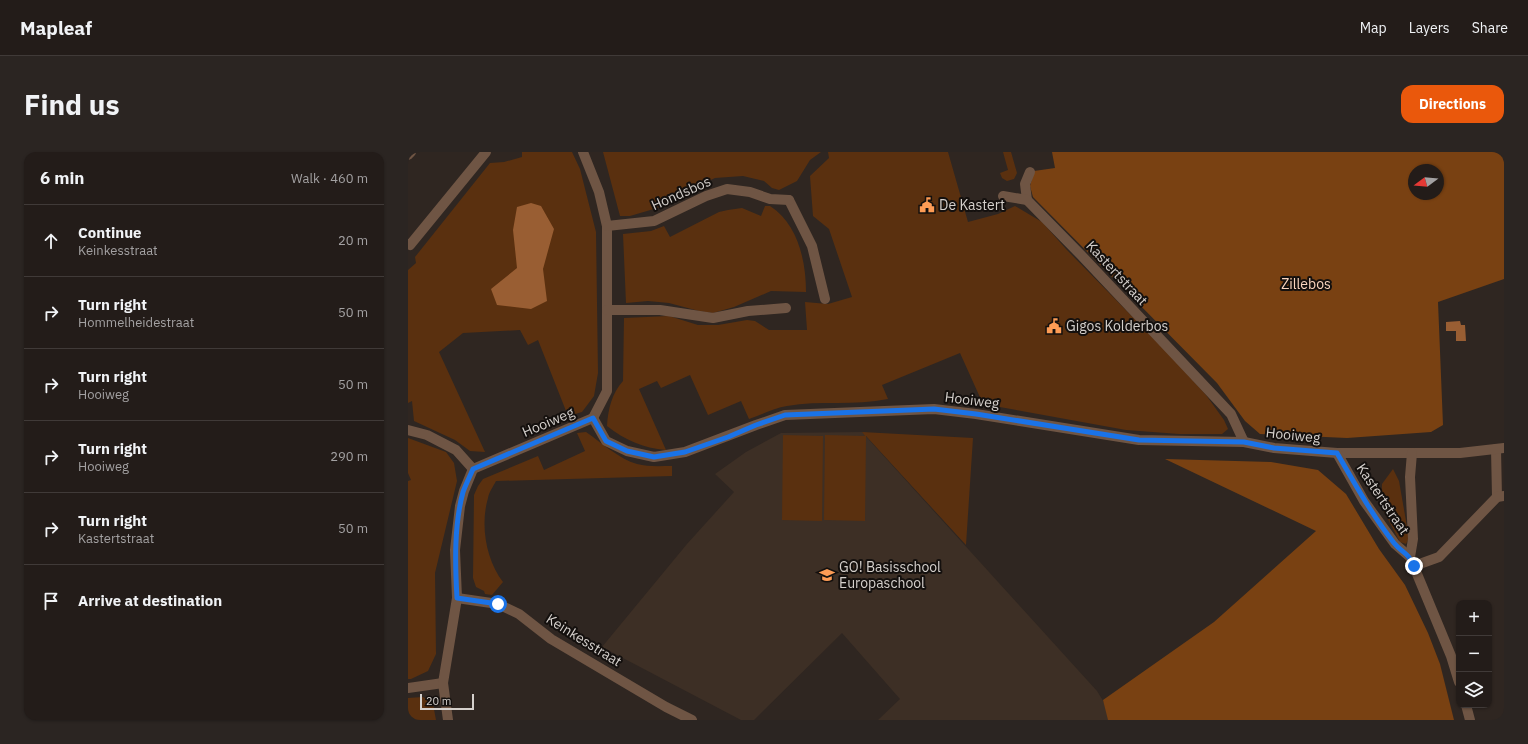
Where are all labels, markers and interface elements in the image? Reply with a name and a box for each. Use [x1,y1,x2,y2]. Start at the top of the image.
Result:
text: Mapleaf [20,16,92,40]
text: Map [1360,19,1387,37]
text: Layers [1409,19,1450,37]
text: Share [1472,19,1508,37]
button: Directions [1401,85,1504,123]
text: Find us [24,86,120,123]
north arrow [1408,164,1444,200]
text: 6 min [40,167,84,189]
text: Walk · 460 m [291,170,368,187]
street label: Hondsbos [648,172,714,214]
public building icon: De Kastert [918,196,936,214]
place label: De Kastert [939,196,1005,214]
text: Continue [78,223,142,242]
icon: ahead [40,230,62,252]
text: 20 m [338,232,368,249]
street label: Kastertstraat [1082,237,1152,309]
text: Keinkesstraat [78,242,158,259]
park label: Zillebos [1281,275,1331,293]
text: Turn right [78,295,147,314]
icon: right [40,302,62,324]
text: 50 m [338,304,368,321]
text: Hommelheidestraat [78,314,194,331]
public building icon: Gigos Kolderbos [1045,317,1063,335]
place label: Gigos Kolderbos [1066,317,1169,335]
text: Turn right [78,367,147,386]
icon: right [40,374,62,396]
text: 50 m [338,376,368,393]
text: Hooiweg [78,386,129,403]
street label: Hooiweg [944,388,1001,412]
street label: Hooiweg [519,403,577,441]
street label: Hooiweg [1265,423,1322,447]
text: Turn right [78,439,147,458]
icon: right [40,446,62,468]
text: 290 m [330,448,368,465]
text: Hooiweg [78,458,129,475]
street label: Kastertstraat [1353,460,1413,538]
text: Turn right [78,511,147,530]
icon: right [40,518,62,540]
text: 50 m [338,520,368,537]
text: Kastertstraat [78,530,154,547]
route end [1405,557,1423,575]
place label: GO! Basisschool Europaschool [839,558,941,592]
school or university icon: GO! Basisschool Europaschool [818,566,836,584]
icon: arrive [40,590,62,612]
text: Arrive at destination [78,591,222,610]
route start [489,595,507,613]
map controls [1456,600,1492,708]
button: + [1456,600,1492,636]
street label: Keinkesstraat [543,610,625,670]
button: − [1456,636,1492,672]
button: layers [1456,672,1492,708]
scale bar [420,692,474,711]
text: 20 m [426,694,451,708]

